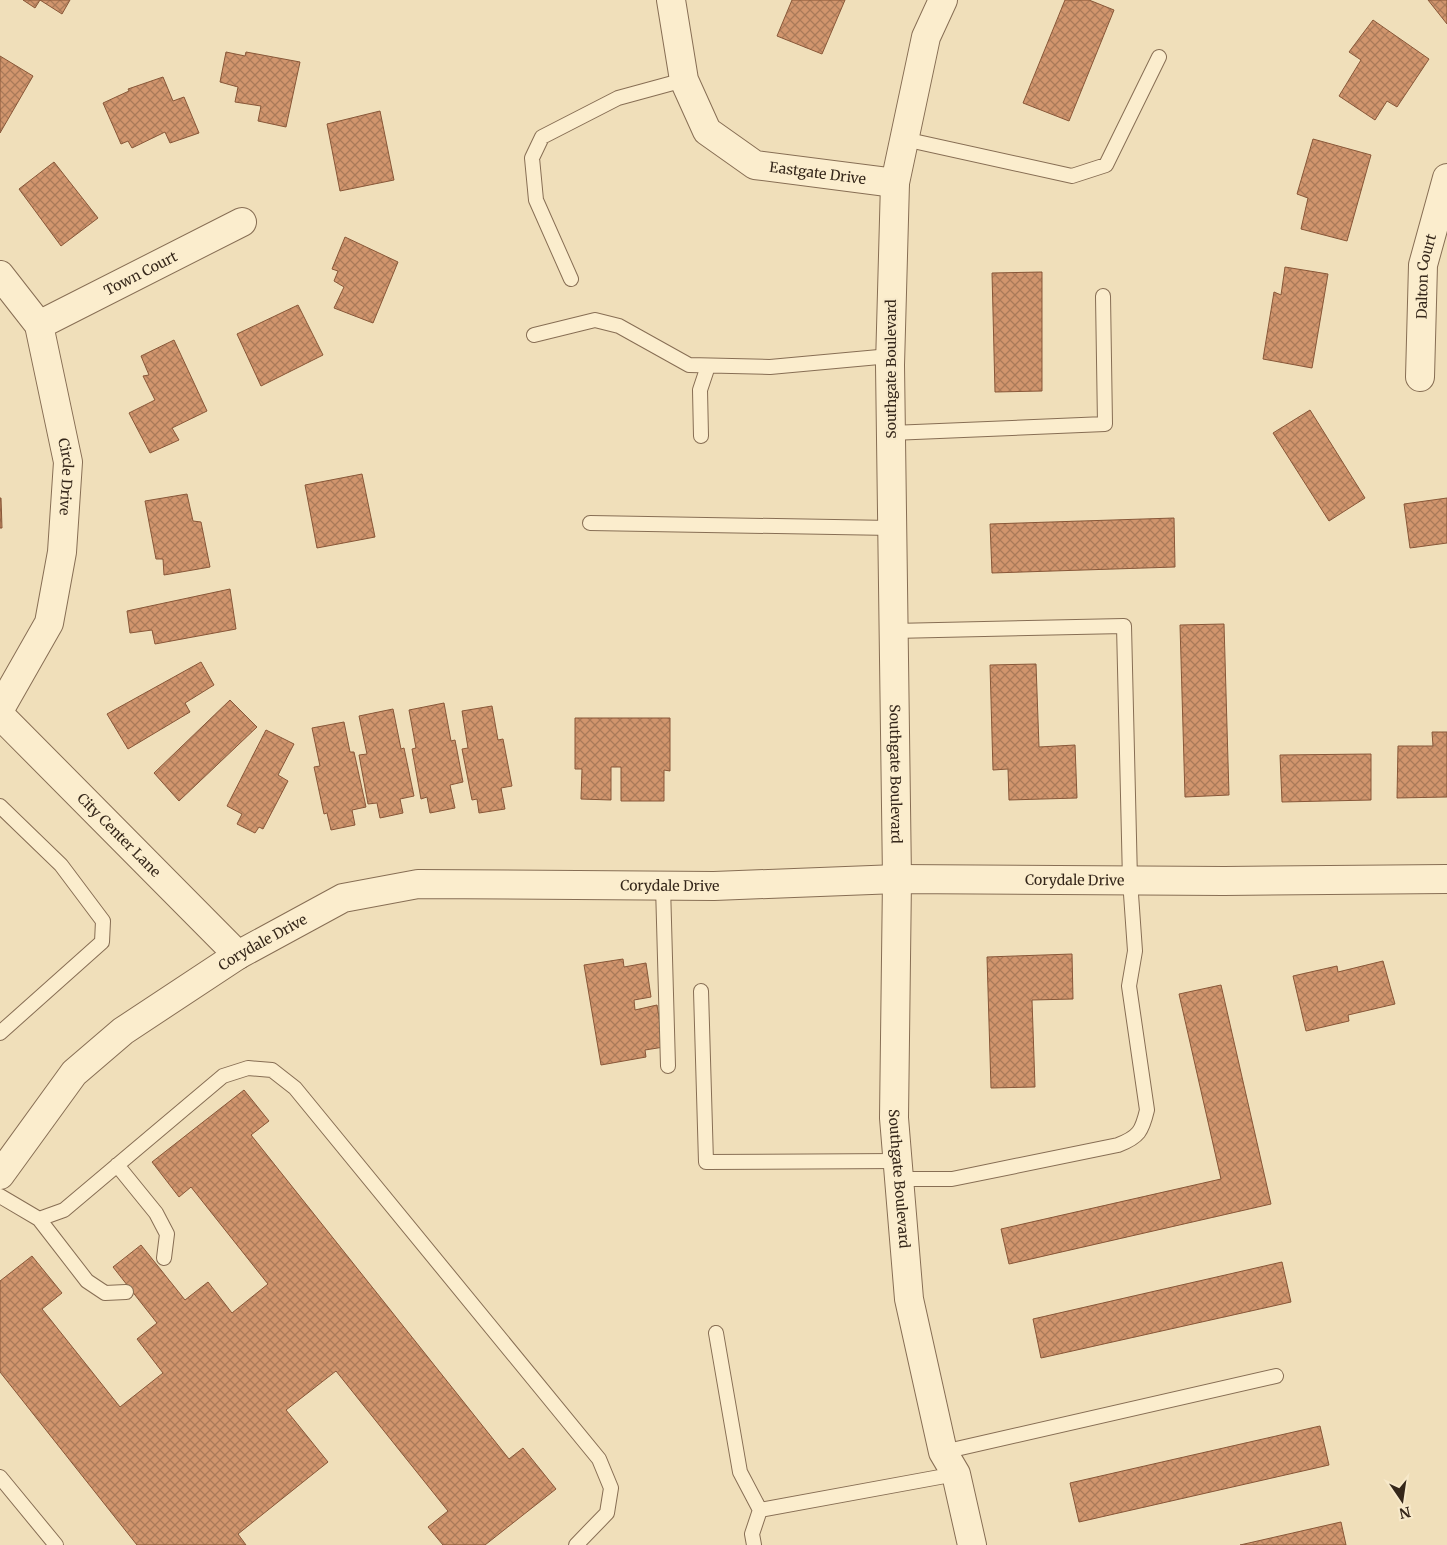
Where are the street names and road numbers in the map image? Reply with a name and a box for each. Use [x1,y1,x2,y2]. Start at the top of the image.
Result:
street label: Eastgate Drive [768,158,867,188]
street label: Dalton Court [1413,231,1440,319]
street label: Town Court [101,247,181,299]
street label: Southgate Boulevard [882,299,900,439]
street label: Circle Drive [54,436,77,516]
street label: Southgate Boulevard [886,704,906,844]
street label: City Center Lane [74,789,164,881]
street label: Corydale Drive [1025,871,1124,889]
street label: Corydale Drive [620,876,720,895]
street label: Corydale Drive [215,910,310,975]
street label: Southgate Boulevard [885,1109,914,1250]

